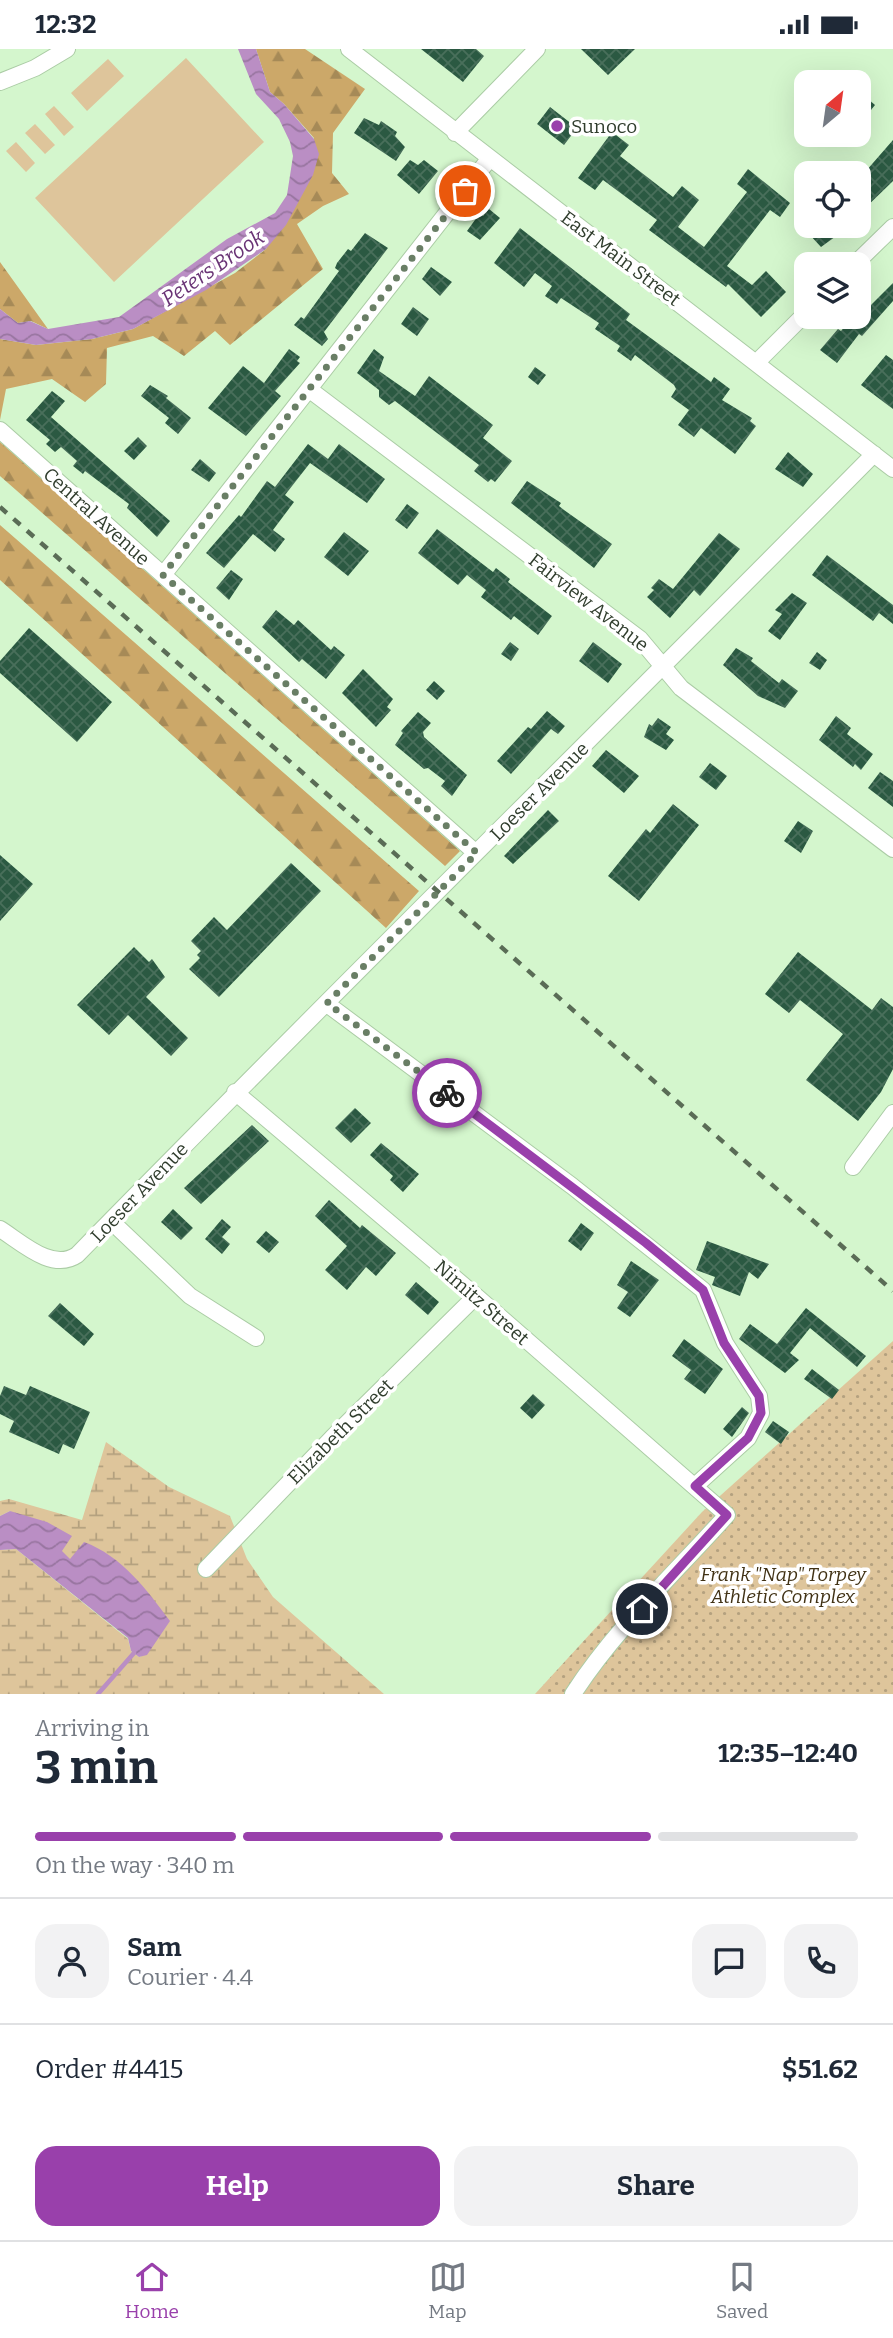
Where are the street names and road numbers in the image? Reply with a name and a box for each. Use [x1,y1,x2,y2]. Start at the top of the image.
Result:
street label: East Main Street [556,206,685,311]
street label: Central Avenue [39,463,155,570]
street label: Fairview Avenue [524,548,653,656]
street label: Loeser Avenue [485,737,593,845]
street label: Loeser Avenue [86,1138,193,1247]
street label: Nimitz Street [430,1255,534,1350]
street label: Elizabeth Street [283,1374,398,1489]

